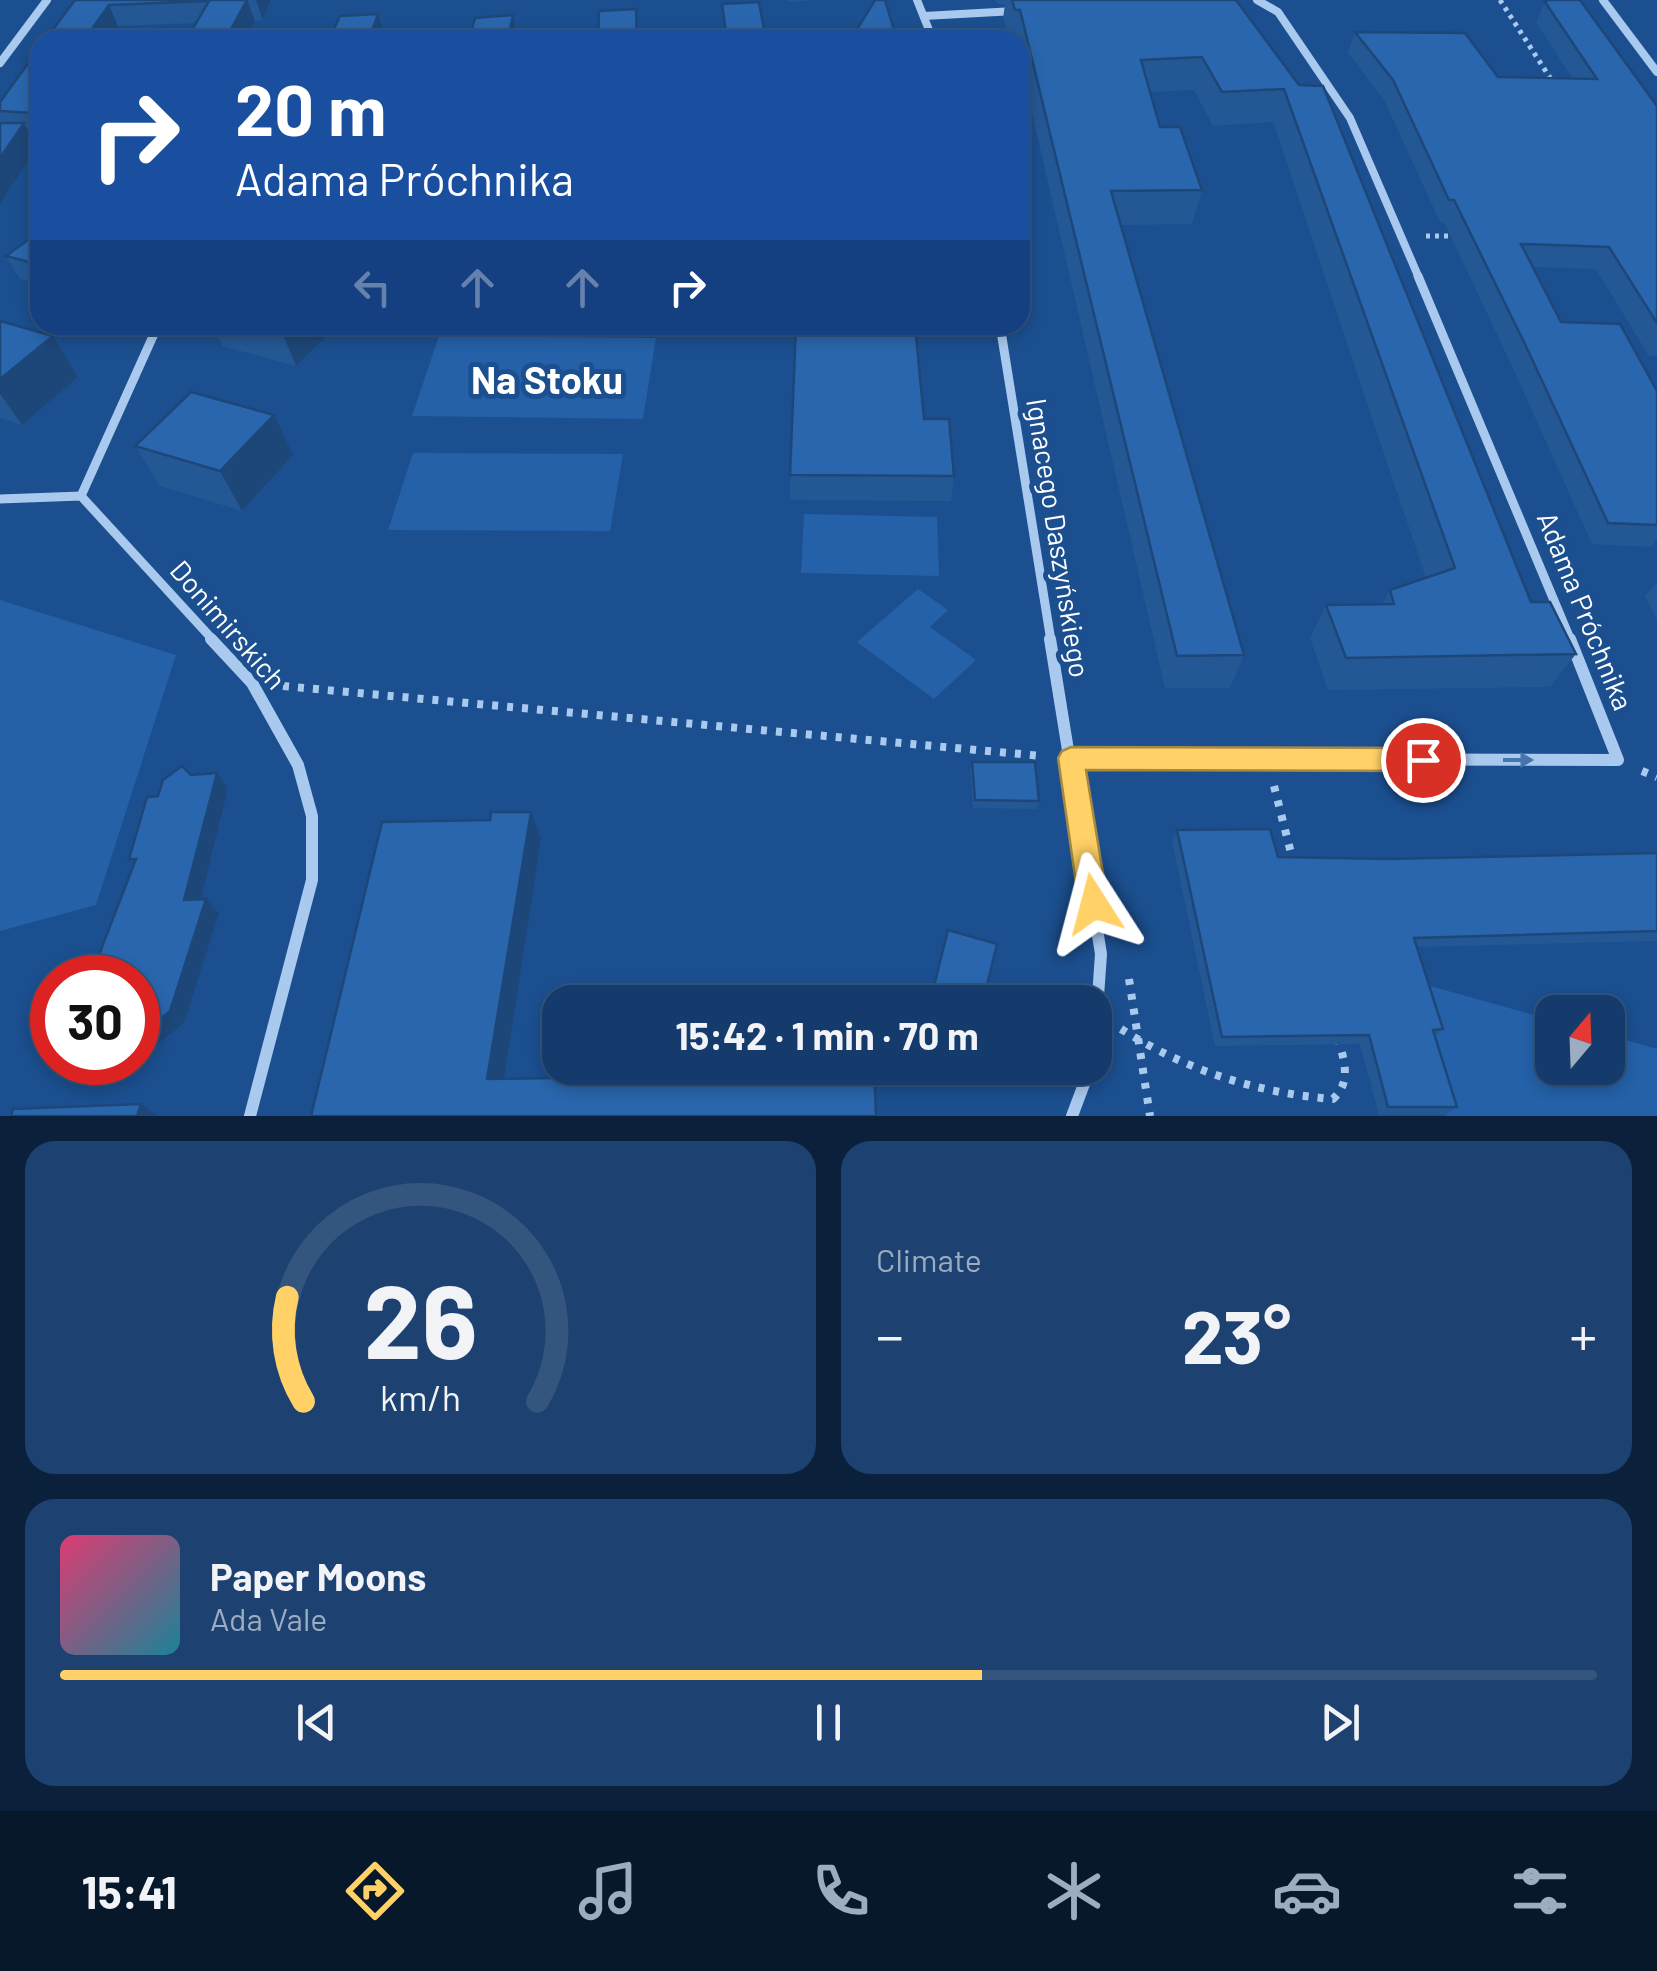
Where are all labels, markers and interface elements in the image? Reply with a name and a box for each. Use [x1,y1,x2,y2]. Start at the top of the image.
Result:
text: 20 m [235,66,387,150]
icon: right [70,70,200,200]
text: Adama Próchnika [235,151,574,205]
icon: left [345,260,400,315]
icon: ahead [450,260,505,315]
icon: ahead [555,260,610,315]
icon: right [660,260,715,315]
district label: Na Stoku [471,356,623,402]
street label: Ignacego Daszyńskiego [1020,396,1098,680]
street label: Adama Próchnika [1531,506,1641,715]
street label: Donimirskich [164,553,294,696]
pin [1381,718,1466,803]
icon: arrive [1396,733,1451,788]
one-way arrow [1503,752,1535,768]
position arrow [1042,852,1146,956]
speed limit sign: 30 [30,955,160,1085]
north arrow [1535,995,1625,1085]
map controls [1535,995,1625,1085]
text: 15:42 · 1 min · 70 m [675,1012,979,1058]
text: Climate [876,1240,982,1278]
text: 26 [363,1255,478,1380]
text: 23° [1182,1289,1291,1379]
text: − [876,1301,904,1367]
text: + [1569,1301,1597,1367]
text: km/h [380,1375,461,1418]
text: Paper Moons [210,1553,426,1599]
text: Ada Vale [210,1599,327,1637]
icon: previous [289,1695,344,1750]
icon: pause [801,1695,856,1750]
icon: next [1313,1695,1368,1750]
icon: directions [340,1856,410,1926]
icon: music [573,1856,643,1926]
icon: phone [806,1856,876,1926]
icon: climate [1039,1856,1109,1926]
icon: car [1272,1856,1342,1926]
icon: filters [1505,1856,1575,1926]
text: 15:41 [82,1864,177,1918]

